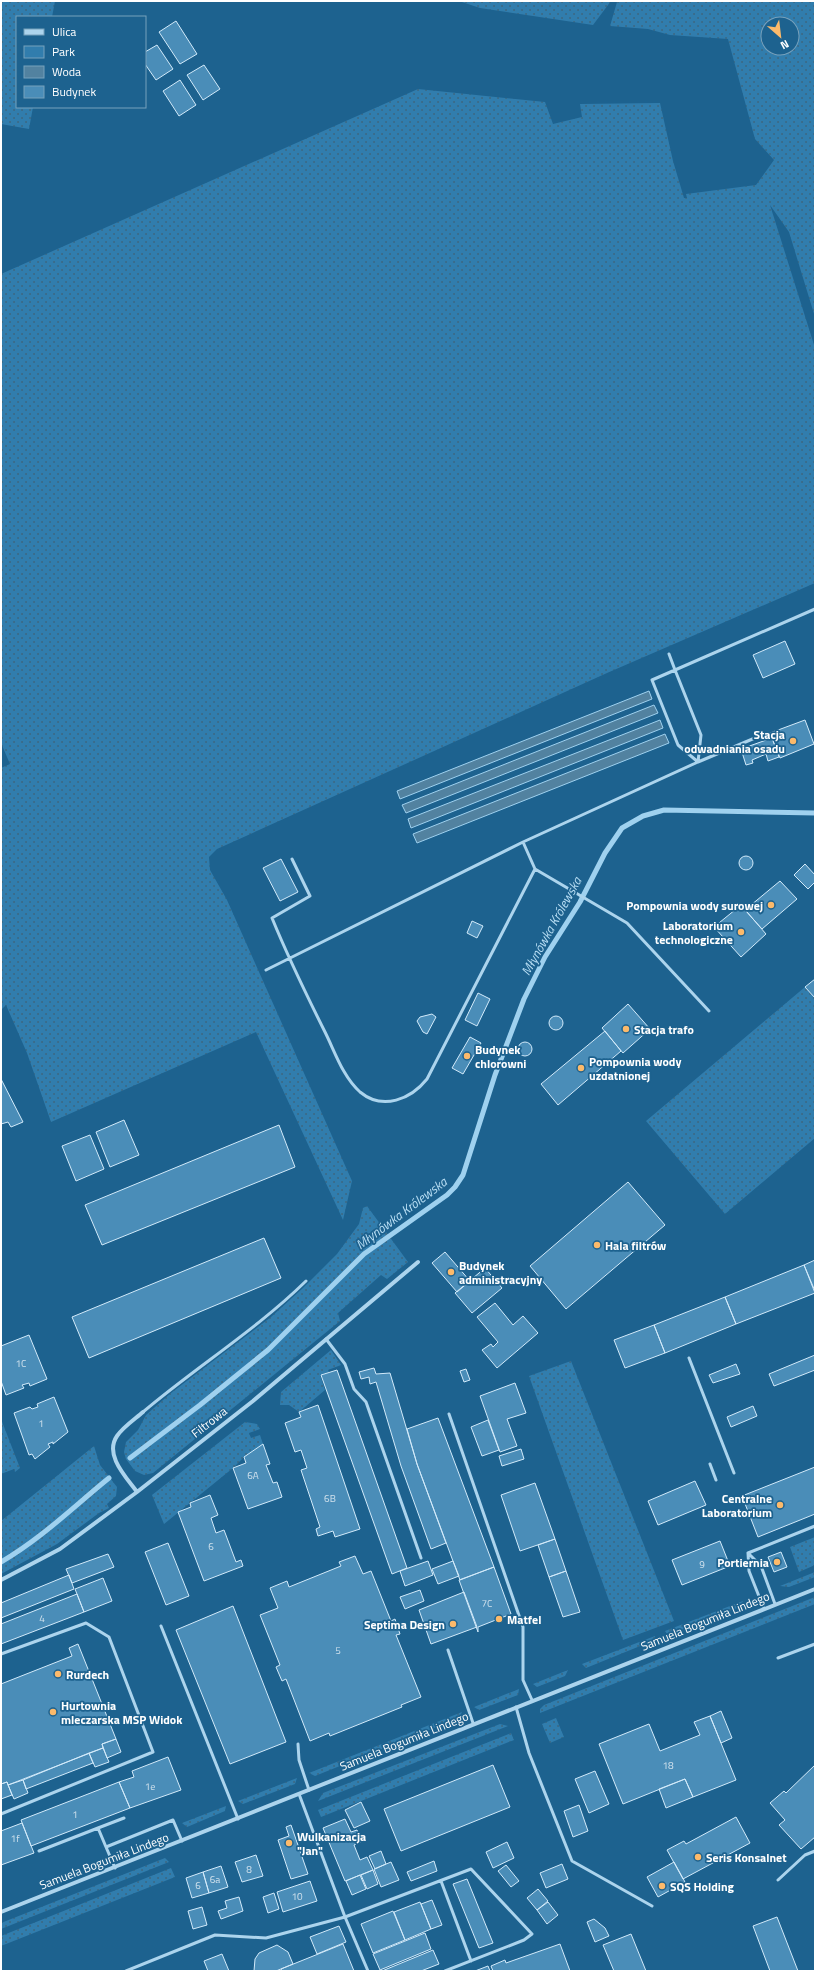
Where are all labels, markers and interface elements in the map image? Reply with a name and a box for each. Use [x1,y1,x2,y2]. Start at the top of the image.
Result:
legend [16,16,146,108]
north arrow [760,16,800,56]
text: Ulica [52,22,76,41]
text: N [778,36,792,54]
text: Park [52,42,75,61]
text: Woda [52,62,81,81]
text: Budynek [52,82,96,101]
place label: Stacja odwadniania osadu [684,725,785,758]
marker: Stacja odwadniania osadu [788,736,798,746]
water label: Młynówka Królewska [516,872,587,979]
place label: Pompownia wody surowej [626,896,763,915]
marker: Pompownia wody surowej [766,900,776,910]
place label: Laboratorium technologiczne [655,916,733,949]
marker: Laboratorium technologiczne [736,927,746,937]
place label: Stacja trafo [634,1020,694,1039]
marker: Stacja trafo [621,1024,631,1034]
place label: Budynek chlorowni [475,1040,526,1073]
marker: Budynek chlorowni [462,1051,472,1061]
place label: Pompownia wody uzdatnionej [589,1052,681,1085]
marker: Pompownia wody uzdatnionej [576,1063,586,1073]
water label: Młynówka Królewska [351,1171,452,1254]
place label: Hala filtrów [605,1236,666,1255]
marker: Hala filtrów [592,1240,602,1250]
place label: Budynek administracyjny [459,1256,542,1289]
marker: Budynek administracyjny [446,1267,456,1277]
house number: 1C [15,1356,27,1371]
street label: Filtrowa [187,1402,231,1442]
house number: 1 [38,1416,44,1431]
house number: 6A [247,1468,259,1483]
place label: Centralne Laboratorium [702,1489,772,1522]
house number: 6B [324,1491,336,1506]
marker: Centralne Laboratorium [775,1500,785,1510]
house number: 6 [208,1539,214,1554]
place label: Portiernia [717,1553,769,1572]
house number: 9 [699,1557,705,1572]
marker: Portiernia [772,1557,782,1567]
street label: Samuela Bogumiła Lindego [638,1586,772,1656]
house number: 7C [481,1596,493,1611]
place label: Matfel [507,1610,541,1629]
house number: 4 [39,1611,45,1626]
marker: Matfel [494,1614,504,1624]
place label: Septima Design [364,1615,445,1634]
marker: Septima Design [448,1619,458,1629]
house number: 5 [335,1643,341,1658]
place label: Rurdech [66,1665,109,1684]
marker: Rurdech [53,1669,63,1679]
place label: Hurtownia mleczarska MSP Widok [61,1696,183,1729]
street label: Samuela Bogumiła Lindego [337,1706,471,1776]
marker: Hurtownia mleczarska MSP Widok [48,1707,58,1717]
house number: 18 [662,1758,674,1773]
house number: 1e [145,1779,155,1794]
house number: 1 [72,1807,78,1822]
place label: Wulkanizacja "Jan" [297,1827,366,1860]
street label: Samuela Bogumiła Lindego [36,1828,172,1894]
house number: 1f [11,1831,20,1846]
marker: Wulkanizacja "Jan" [284,1838,294,1848]
place label: Seris Konsalnet [706,1848,787,1867]
marker: Seris Konsalnet [693,1852,703,1862]
house number: 8 [246,1862,252,1877]
house number: 6a [210,1872,220,1887]
place label: SQS Holding [670,1877,735,1896]
house number: 6 [195,1878,201,1893]
marker: SQS Holding [657,1881,667,1891]
house number: 10 [291,1889,303,1904]

